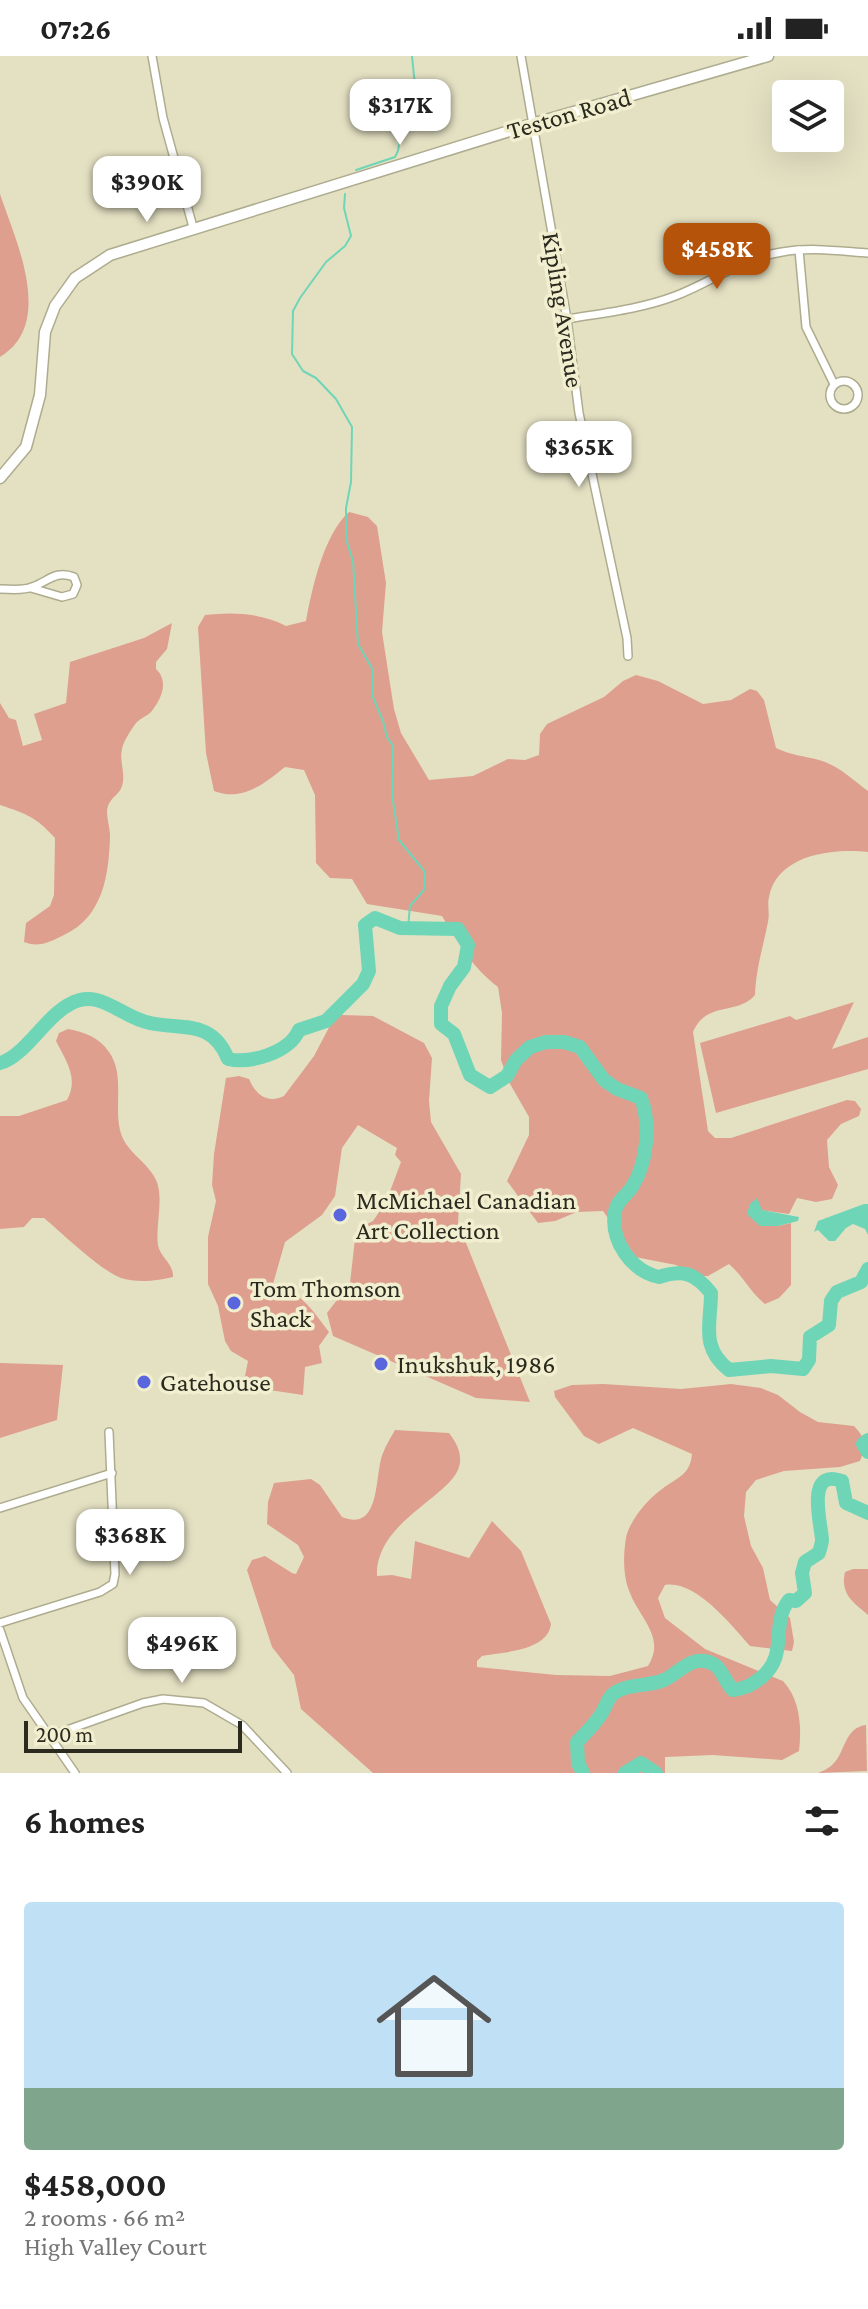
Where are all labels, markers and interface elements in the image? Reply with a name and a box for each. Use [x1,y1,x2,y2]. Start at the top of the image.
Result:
text: 07:26 [40,12,111,45]
pin: $317K [344,79,456,147]
map controls [772,80,844,152]
button: layers [772,80,844,152]
street label: Teston Road [504,82,635,146]
text: $317K [368,90,432,119]
pin: $390K [91,156,203,224]
text: $390K [111,167,183,196]
pin: $458K [661,223,773,291]
street label: Kipling Avenue [536,230,590,390]
text: $458K [681,234,753,263]
pin: $365K [523,421,635,489]
text: $365K [545,432,613,461]
place label: McMichael Canadian Art Collection [356,1186,576,1245]
marker: McMichael Canadian Art Collection [331,1206,349,1224]
place label: Tom Thomson Shack [250,1274,401,1333]
marker: Tom Thomson Shack [225,1294,243,1312]
place label: Inukshuk, 1986 [397,1350,555,1379]
marker: Inukshuk, 1986 [372,1355,390,1373]
place label: Gatehouse [160,1368,271,1397]
marker: Gatehouse [135,1373,153,1391]
pin: $368K [74,1509,186,1577]
text: $368K [94,1520,166,1549]
pin: $496K [126,1617,238,1685]
text: $496K [146,1628,218,1657]
scale bar [24,1717,242,1753]
text: 200 m [36,1722,93,1747]
icon: filters [800,1799,844,1843]
text: 6 homes [24,1803,145,1840]
icon: home [362,1954,506,2098]
text: $458,000 [24,2166,167,2203]
text: 2 rooms · 66 m² [24,2203,185,2232]
text: High Valley Court [24,2232,207,2261]

